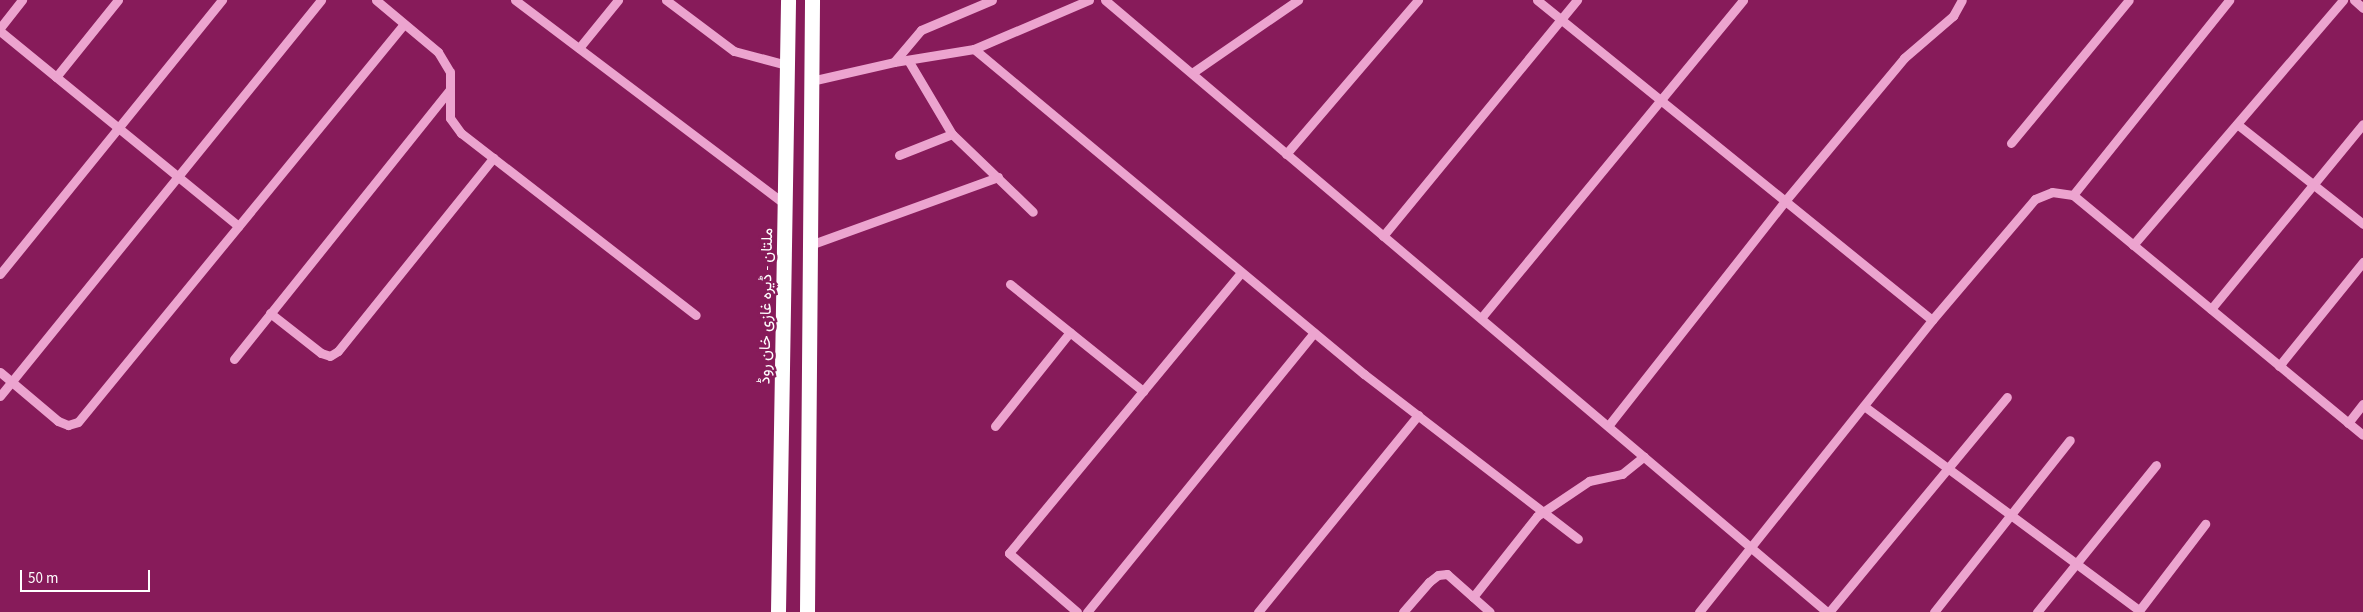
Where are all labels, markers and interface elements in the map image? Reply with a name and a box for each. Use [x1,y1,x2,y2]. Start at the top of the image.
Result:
street label: ملتان - ڈیرہ غازی خان روڈ [755,228,777,384]
scale bar [22,560,152,592]
text: 50 m [28,568,58,589]

